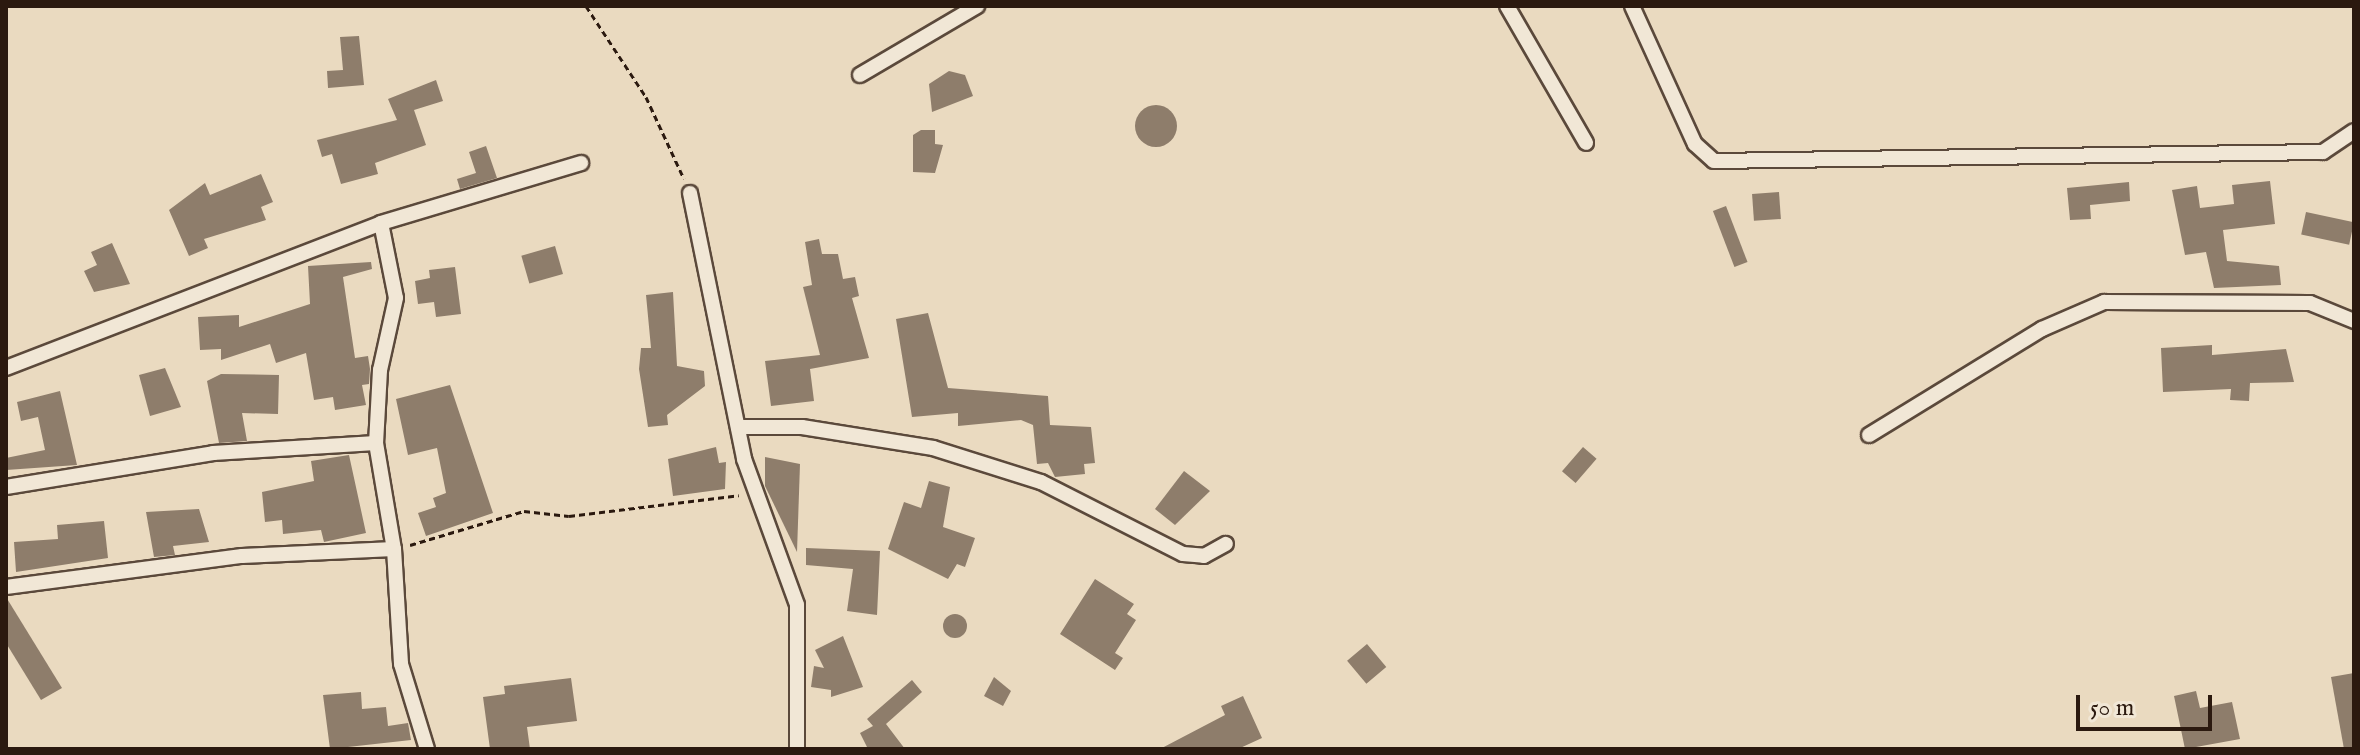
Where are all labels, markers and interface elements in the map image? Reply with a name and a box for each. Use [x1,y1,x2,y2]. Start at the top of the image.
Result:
scale bar [2080,679,2216,729]
text: 50 m [2090,693,2134,724]

